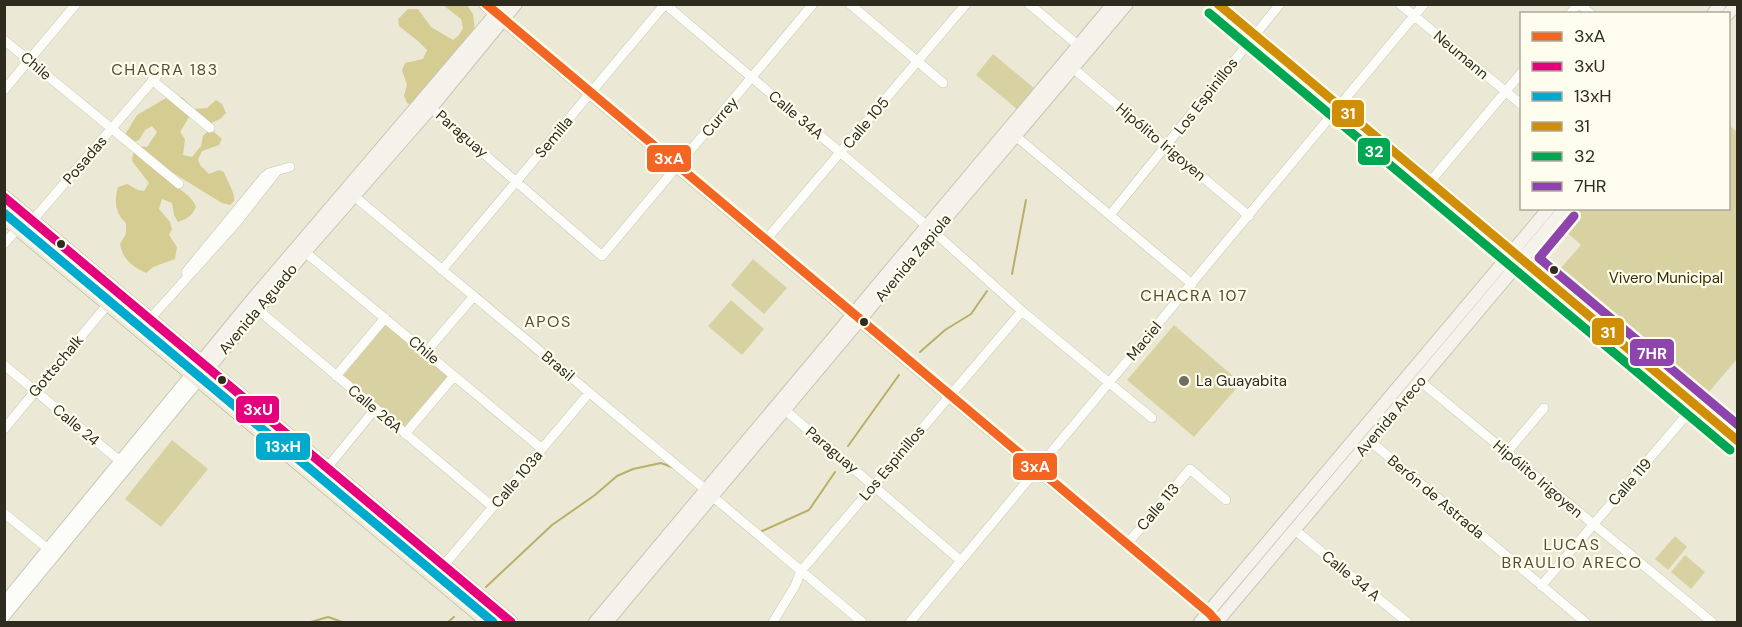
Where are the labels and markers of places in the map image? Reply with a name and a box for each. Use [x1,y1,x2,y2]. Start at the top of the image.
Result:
unlabelled marker [55,238,67,250]
unlabelled marker [1548,264,1560,276]
unlabelled marker [858,316,870,328]
place label: La Guayabita [1196,371,1287,391]
unlabelled marker [216,374,228,386]
marker: La Guayabita [1177,374,1191,388]

